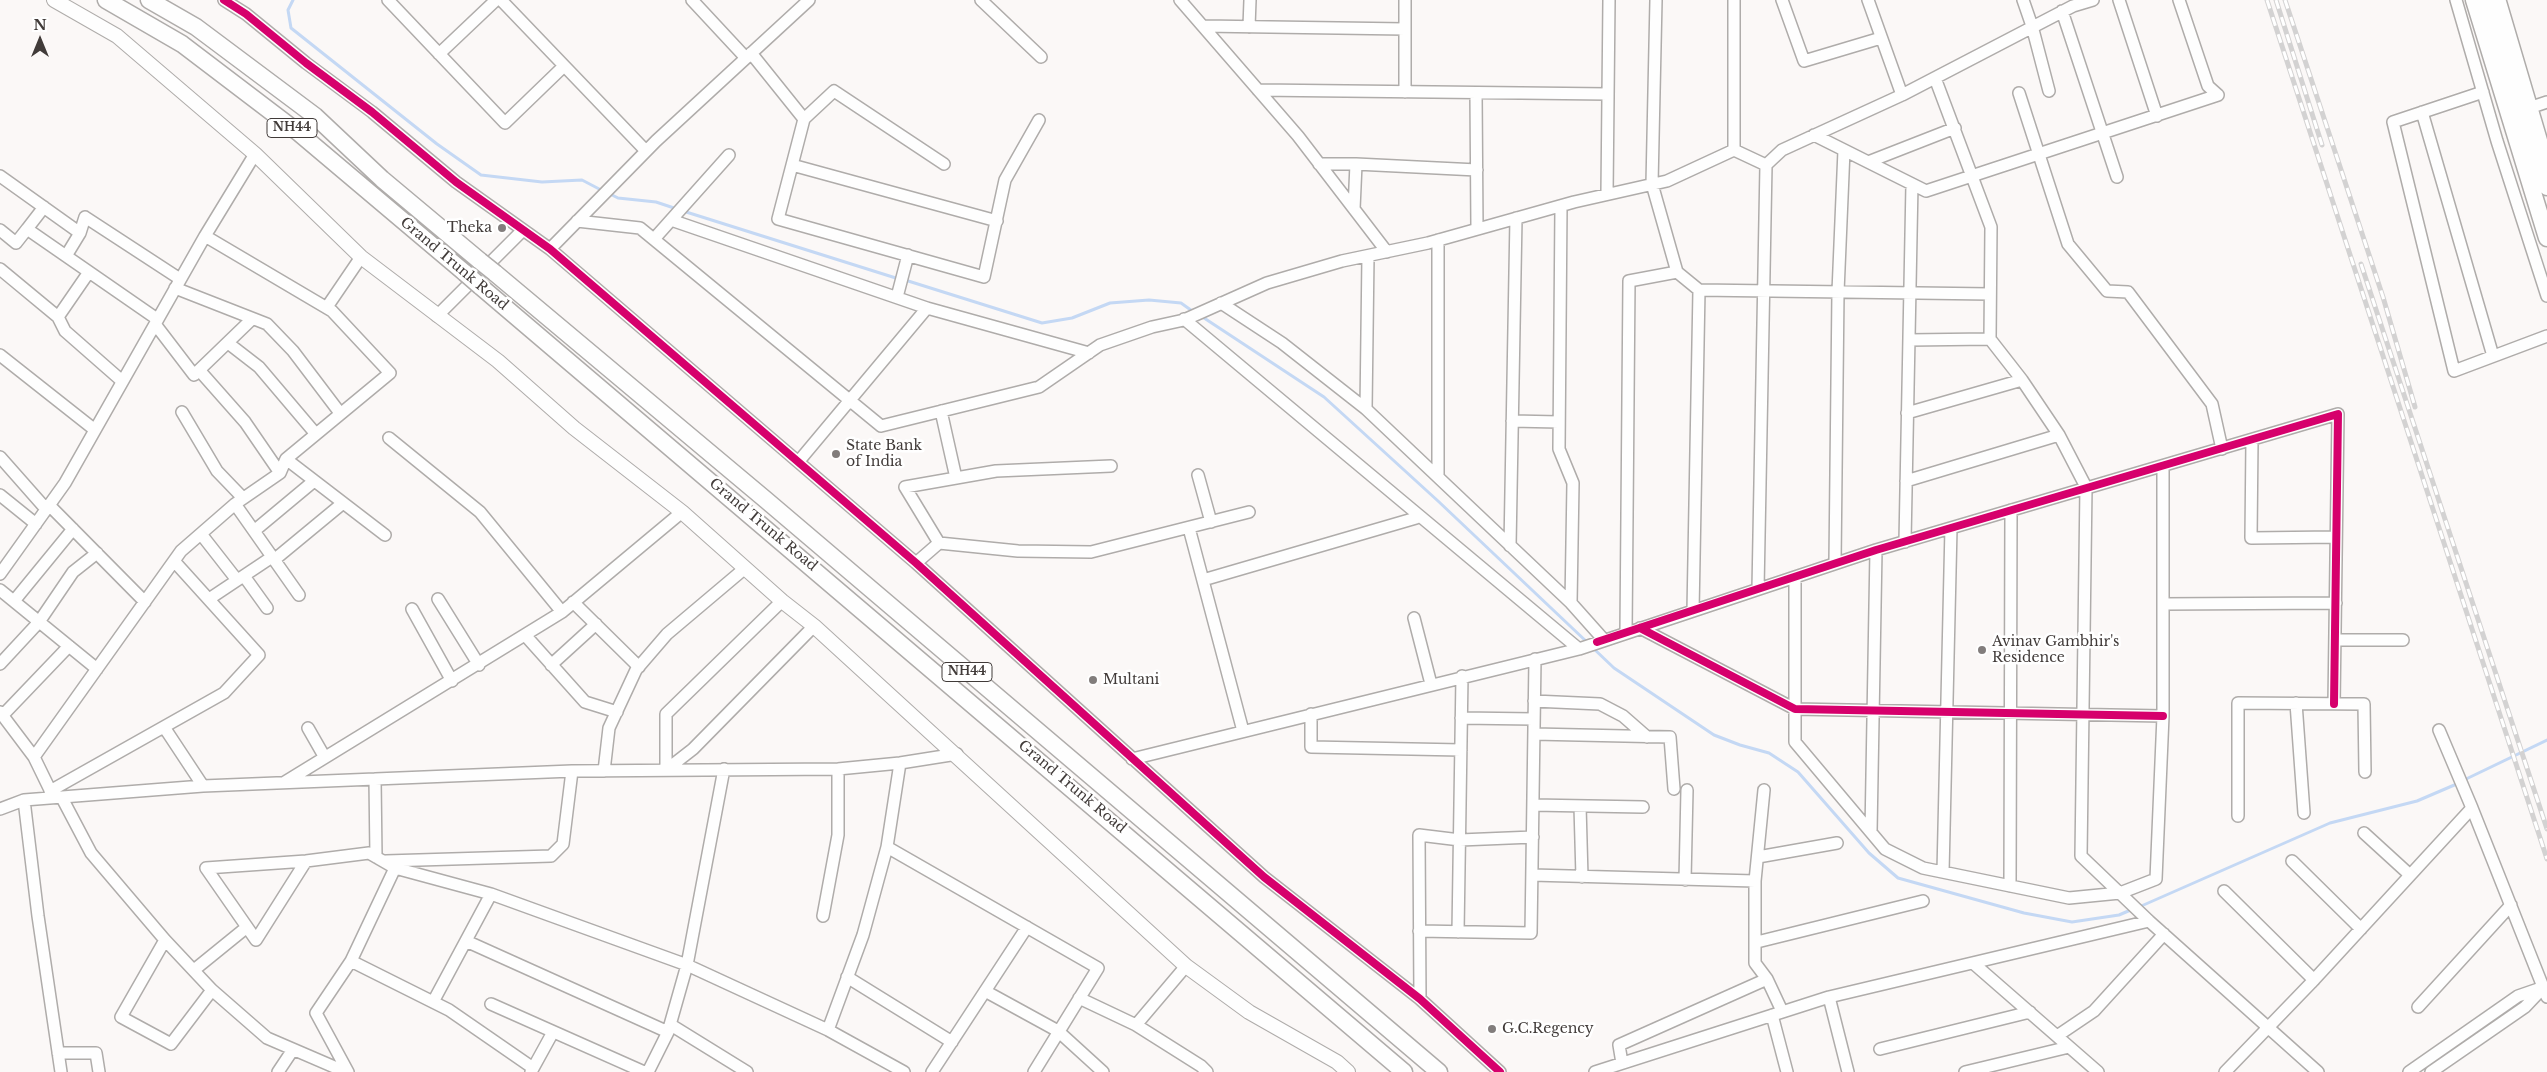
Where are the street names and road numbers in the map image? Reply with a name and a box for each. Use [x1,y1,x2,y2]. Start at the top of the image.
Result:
road number: NH44 [267,119,317,138]
street label: Grand Trunk Road [397,214,511,314]
street label: Grand Trunk Road [706,475,820,575]
road number: NH44 [942,662,992,682]
street label: Grand Trunk Road [1015,737,1129,837]

